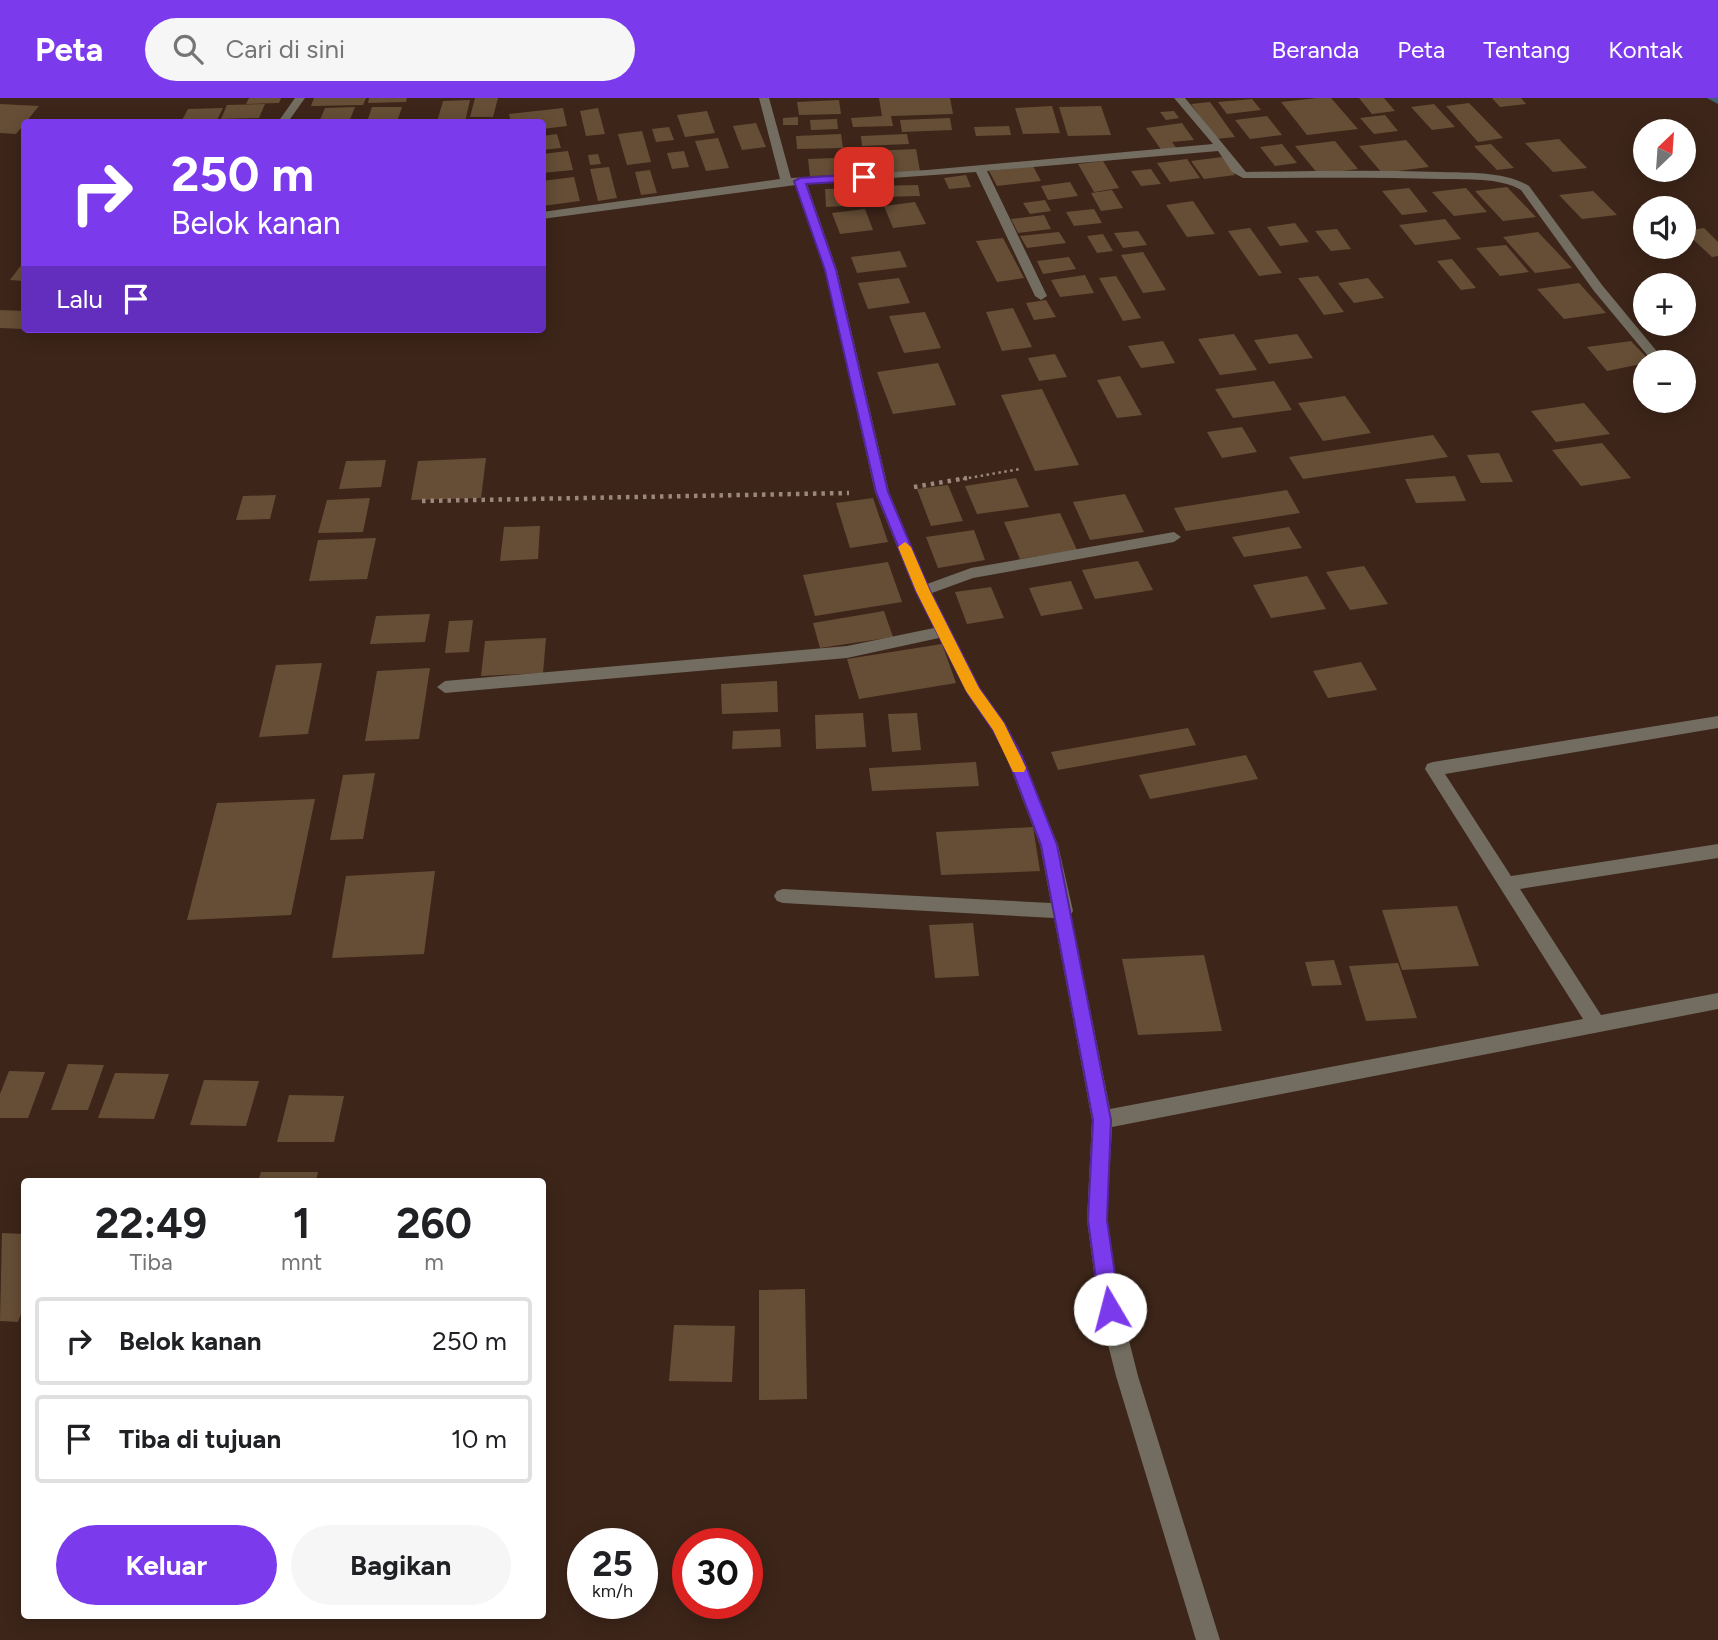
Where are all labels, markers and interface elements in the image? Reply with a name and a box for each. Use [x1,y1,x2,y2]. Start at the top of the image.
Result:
search box [145,18,635,81]
text: Peta [35,30,103,69]
icon: search [169,30,207,68]
text: Cari di sini [225,33,345,65]
text: Beranda [1272,35,1359,64]
text: Peta [1397,35,1445,64]
text: Tentang [1483,35,1570,64]
text: Kontak [1608,35,1683,64]
north arrow [1633,119,1696,182]
map controls [1633,119,1696,413]
text: 250 m [171,144,314,203]
icon: right [56,147,147,238]
pin [834,147,894,207]
icon: arrive [845,158,883,196]
button: sound [1633,196,1696,259]
text: Belok kanan [171,204,341,242]
button: + [1633,273,1696,336]
icon: arrive [117,280,155,318]
text: Lalu [56,283,103,315]
button: − [1633,350,1696,413]
text: 22:49 [95,1198,207,1249]
text: 1 [293,1198,311,1249]
text: 260 [396,1198,472,1249]
text: Tiba [129,1248,173,1276]
text: mnt [281,1248,322,1276]
text: m [424,1248,444,1276]
position arrow [1073,1272,1147,1346]
icon: right [60,1322,98,1360]
text: Belok kanan [119,1325,262,1357]
text: 250 m [432,1325,507,1357]
icon: arrive [60,1420,98,1458]
text: Tiba di tujuan [119,1423,281,1455]
text: 10 m [451,1423,507,1455]
button: Keluar [56,1525,277,1605]
button: Bagikan [291,1525,511,1605]
speed limit sign: 30 [672,1528,763,1619]
text: 25 [592,1543,633,1585]
text: km/h [592,1580,633,1602]

